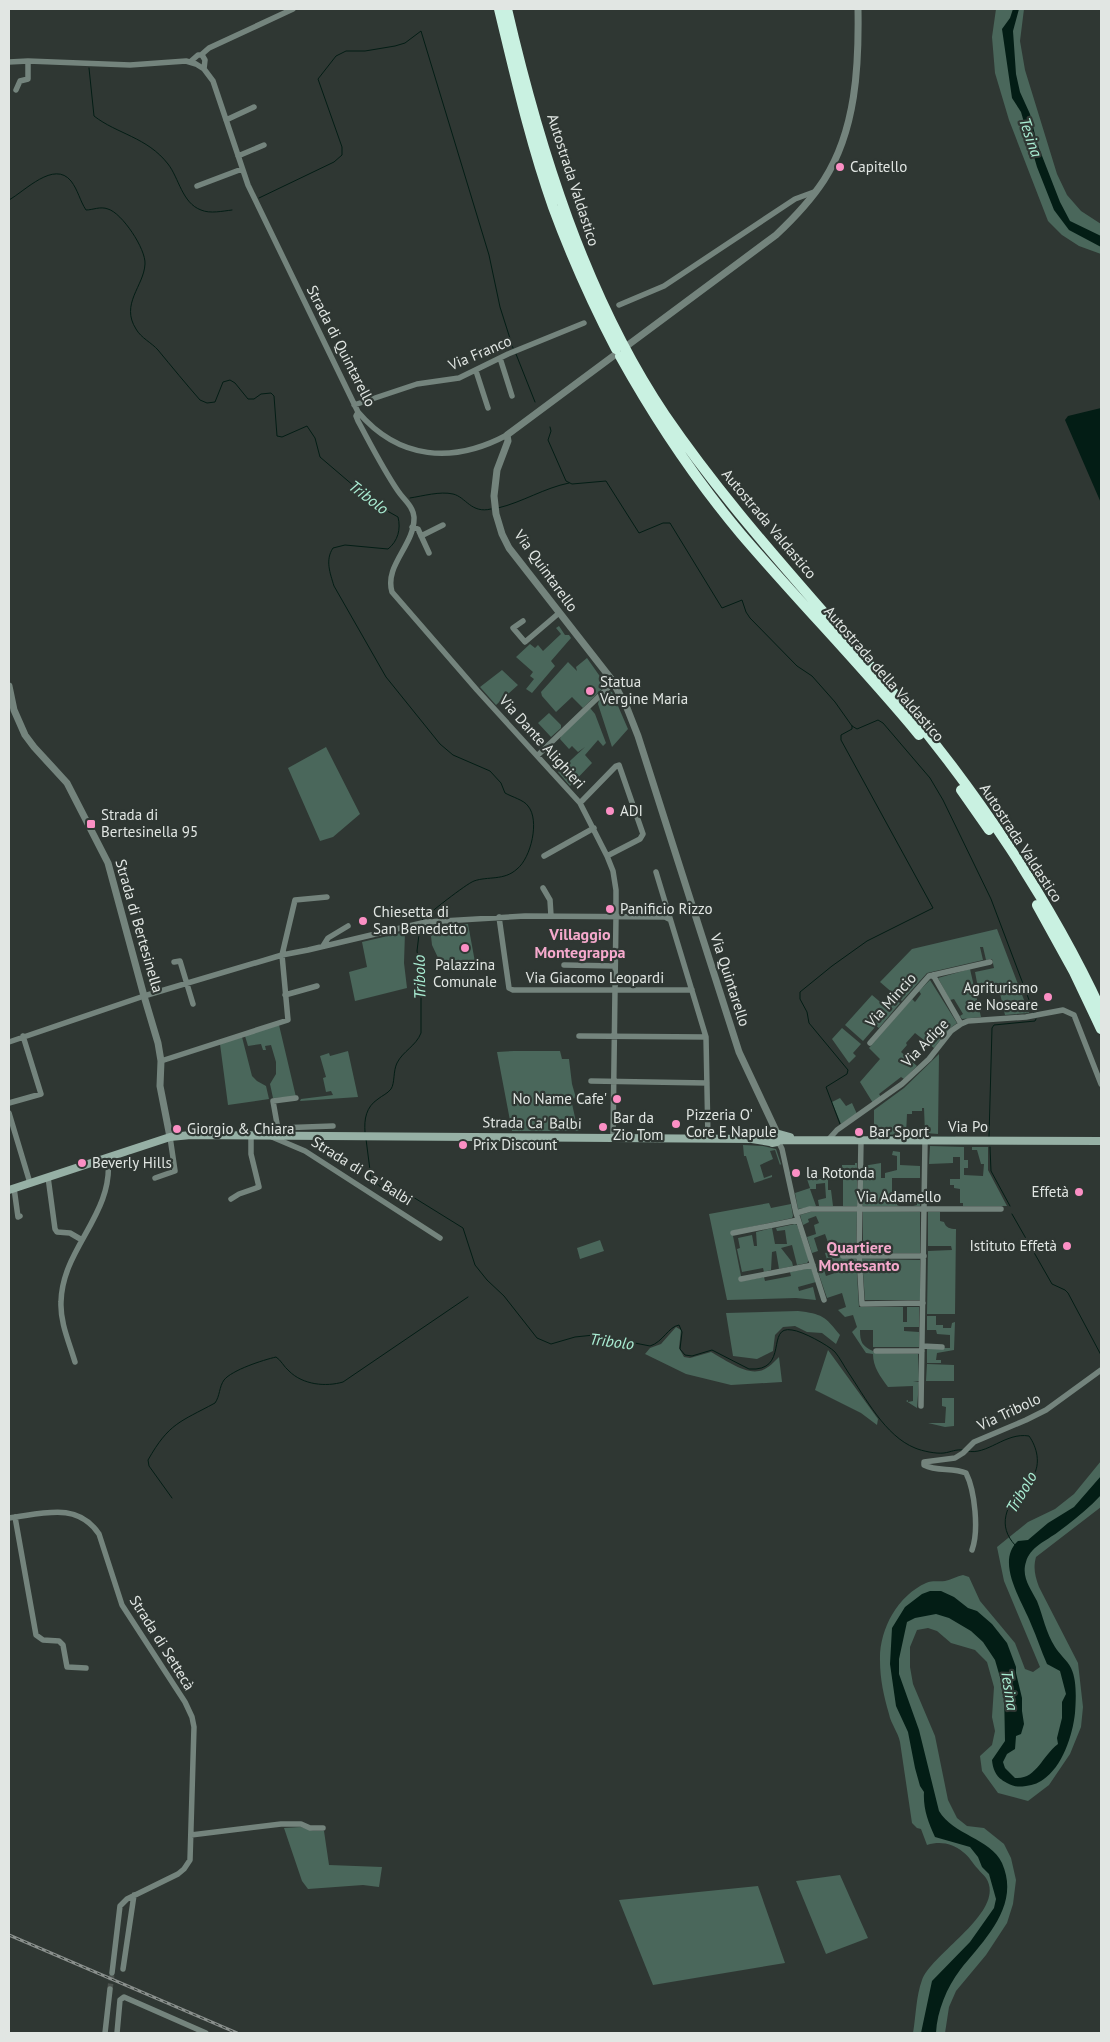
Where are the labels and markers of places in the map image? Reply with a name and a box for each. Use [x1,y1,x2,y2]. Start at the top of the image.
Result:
place label: Capitello [850,157,907,176]
marker: Capitello [834,161,846,173]
place label: Statua Vergine Maria [599,672,688,708]
marker: Statua Vergine Maria [584,685,596,697]
place label: ADI [620,801,643,820]
place label: Strada di Bertesinella 95 [101,805,198,841]
marker: ADI [604,805,616,817]
marker: Strada di Bertesinella 95 [85,818,97,830]
place label: Panificio Rizzo [620,899,713,918]
place label: Chiesetta di San Benedetto [373,902,467,938]
marker: Panificio Rizzo [604,903,616,915]
marker: Chiesetta di San Benedetto [357,915,369,927]
marker: Palazzina Comunale [459,942,471,954]
place label: Palazzina Comunale [433,955,497,991]
place label: Agriturismo ae Noseare [963,978,1038,1014]
marker: Agriturismo ae Noseare [1042,991,1054,1003]
place label: No Name Cafe' [512,1089,607,1108]
marker: No Name Cafe' [611,1093,623,1105]
place label: Pizzeria O' Core E Napule [686,1105,777,1141]
place label: Bar da Zio Tom [613,1108,663,1144]
marker: Pizzeria O' Core E Napule [670,1118,682,1130]
place label: Giorgio & Chiara [187,1119,294,1138]
marker: Bar da Zio Tom [597,1121,609,1133]
place label: Bar Sport [869,1122,929,1141]
marker: Giorgio & Chiara [171,1123,183,1135]
marker: Bar Sport [853,1126,865,1138]
place label: Prix Discount [473,1135,557,1154]
marker: Prix Discount [457,1139,469,1151]
place label: Beverly Hills [92,1153,172,1172]
marker: Beverly Hills [76,1157,88,1169]
place label: la Rotonda [806,1163,875,1182]
marker: la Rotonda [790,1167,802,1179]
place label: Effetà [1031,1182,1069,1201]
marker: Effetà [1073,1186,1085,1198]
place label: Istituto Effetà [969,1236,1057,1255]
marker: Istituto Effetà [1061,1240,1073,1252]

